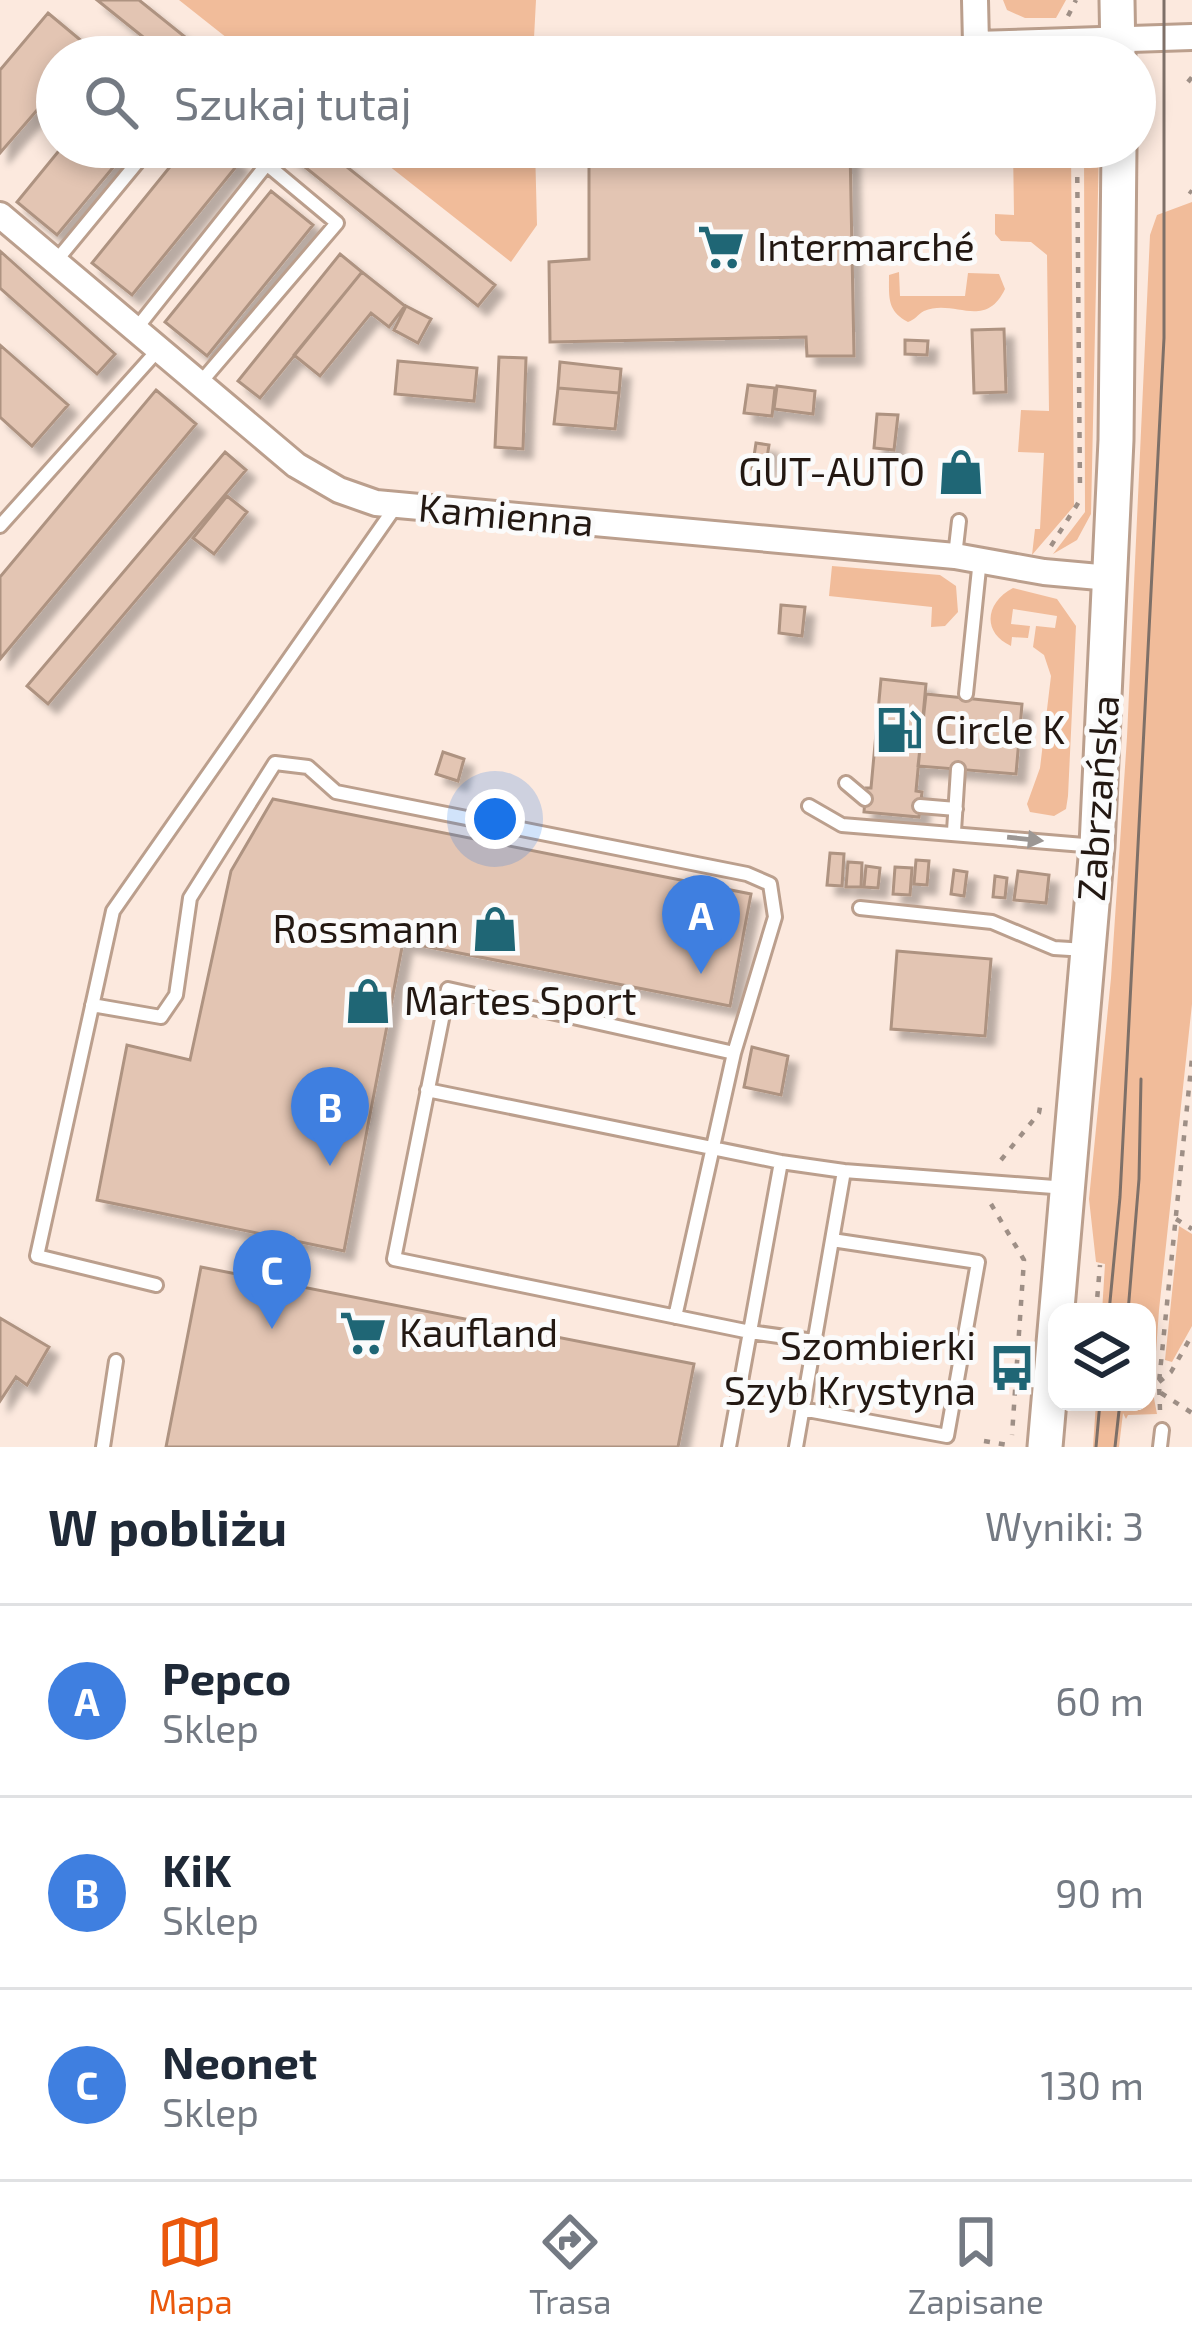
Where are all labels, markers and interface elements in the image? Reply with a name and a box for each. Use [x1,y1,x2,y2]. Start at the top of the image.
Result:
search box [36,36,1156,168]
icon: search [78,69,144,135]
text: Szukaj tutaj [174,75,412,129]
supermarket icon: Intermarché [696,222,746,272]
place label: Intermarché [757,222,975,269]
place label: GUT-AUTO [738,447,925,494]
shop icon: GUT-AUTO [936,447,986,497]
street label: Kamienna [416,482,596,545]
street label: Zabrzańska [1066,693,1127,902]
fuel station icon: Circle K [874,705,924,755]
place label: Circle K [935,705,1065,752]
your location [465,789,525,849]
one-way arrow [1007,830,1045,849]
pin: A [662,875,740,974]
place label: Rossmann [272,904,459,951]
shop icon: Rossmann [470,904,520,954]
shop icon: Martes Sport [343,976,393,1026]
place label: Martes Sport [404,976,637,1023]
pin: B [291,1067,369,1166]
pin: C [233,1230,311,1329]
map controls [1048,1303,1156,1411]
button: layers [1048,1303,1156,1411]
supermarket icon: Kaufland [338,1308,388,1358]
place label: Kaufland [399,1308,558,1355]
place label: Szombierki Szyb Krystyna [724,1321,976,1413]
bus stop icon: Szombierki Szyb Krystyna [987,1343,1037,1393]
text: W pobliżu [48,1495,287,1556]
text: Wyniki: 3 [985,1502,1144,1549]
text: Pepco [162,1650,291,1704]
text: A [74,1677,100,1724]
text: 60 m [1055,1677,1144,1724]
text: Sklep [162,1704,259,1751]
text: KiK [162,1842,231,1896]
text: B [75,1869,99,1916]
text: 90 m [1055,1869,1144,1916]
text: Sklep [162,1896,259,1943]
text: Neonet [162,2034,317,2088]
text: C [76,2061,98,2108]
text: 130 m [1040,2061,1144,2108]
text: Sklep [162,2088,259,2135]
tab: Mapa [148,2209,233,2321]
tab: Trasa [529,2209,611,2321]
tab: Zapisane [908,2209,1044,2321]

